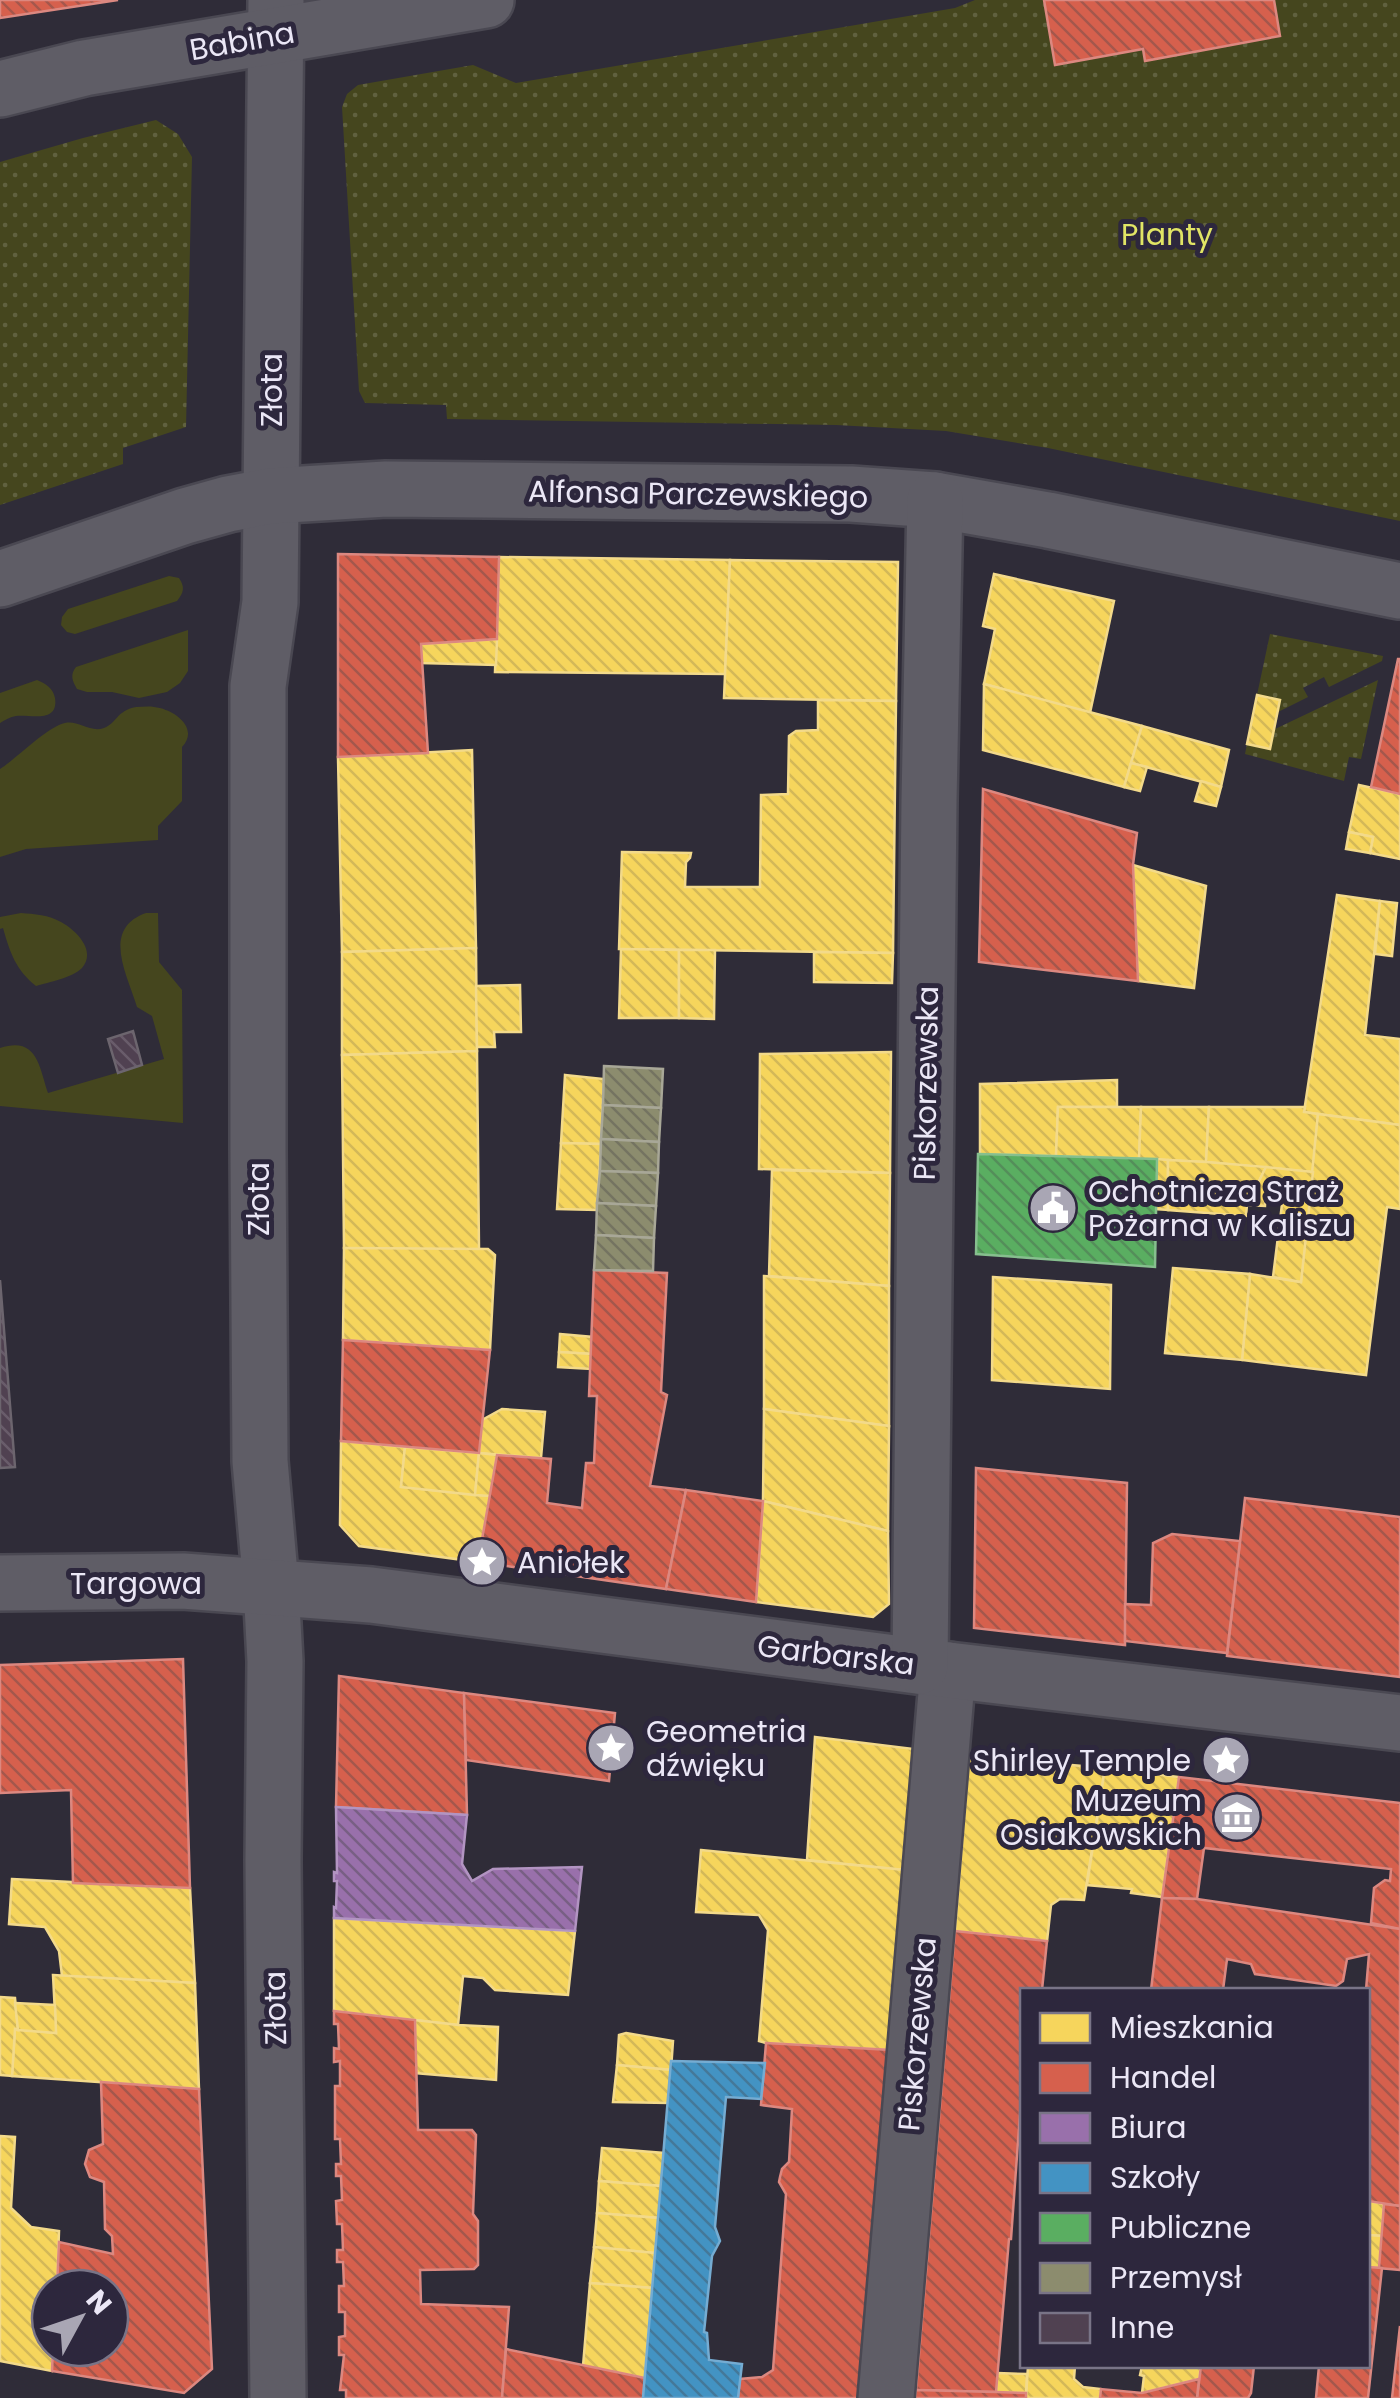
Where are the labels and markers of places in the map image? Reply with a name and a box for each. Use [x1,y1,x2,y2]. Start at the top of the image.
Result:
place label: Ochotnicza Straż Pożarna w Kaliszu [1088,1170,1351,1247]
public building icon: Ochotnicza Straż Pożarna w Kaliszu [1027,1182,1079,1234]
place icon: Aniołek [456,1536,508,1588]
place label: Aniołek [517,1541,625,1584]
place label: Geometria dźwięku [646,1710,806,1787]
place icon: Geometria dźwięku [585,1722,637,1774]
place icon: Shirley Temple [1200,1734,1252,1786]
place label: Shirley Temple [973,1739,1191,1782]
place label: Muzeum Osiakowskich [1000,1779,1202,1856]
museum icon: Muzeum Osiakowskich [1211,1791,1263,1843]

